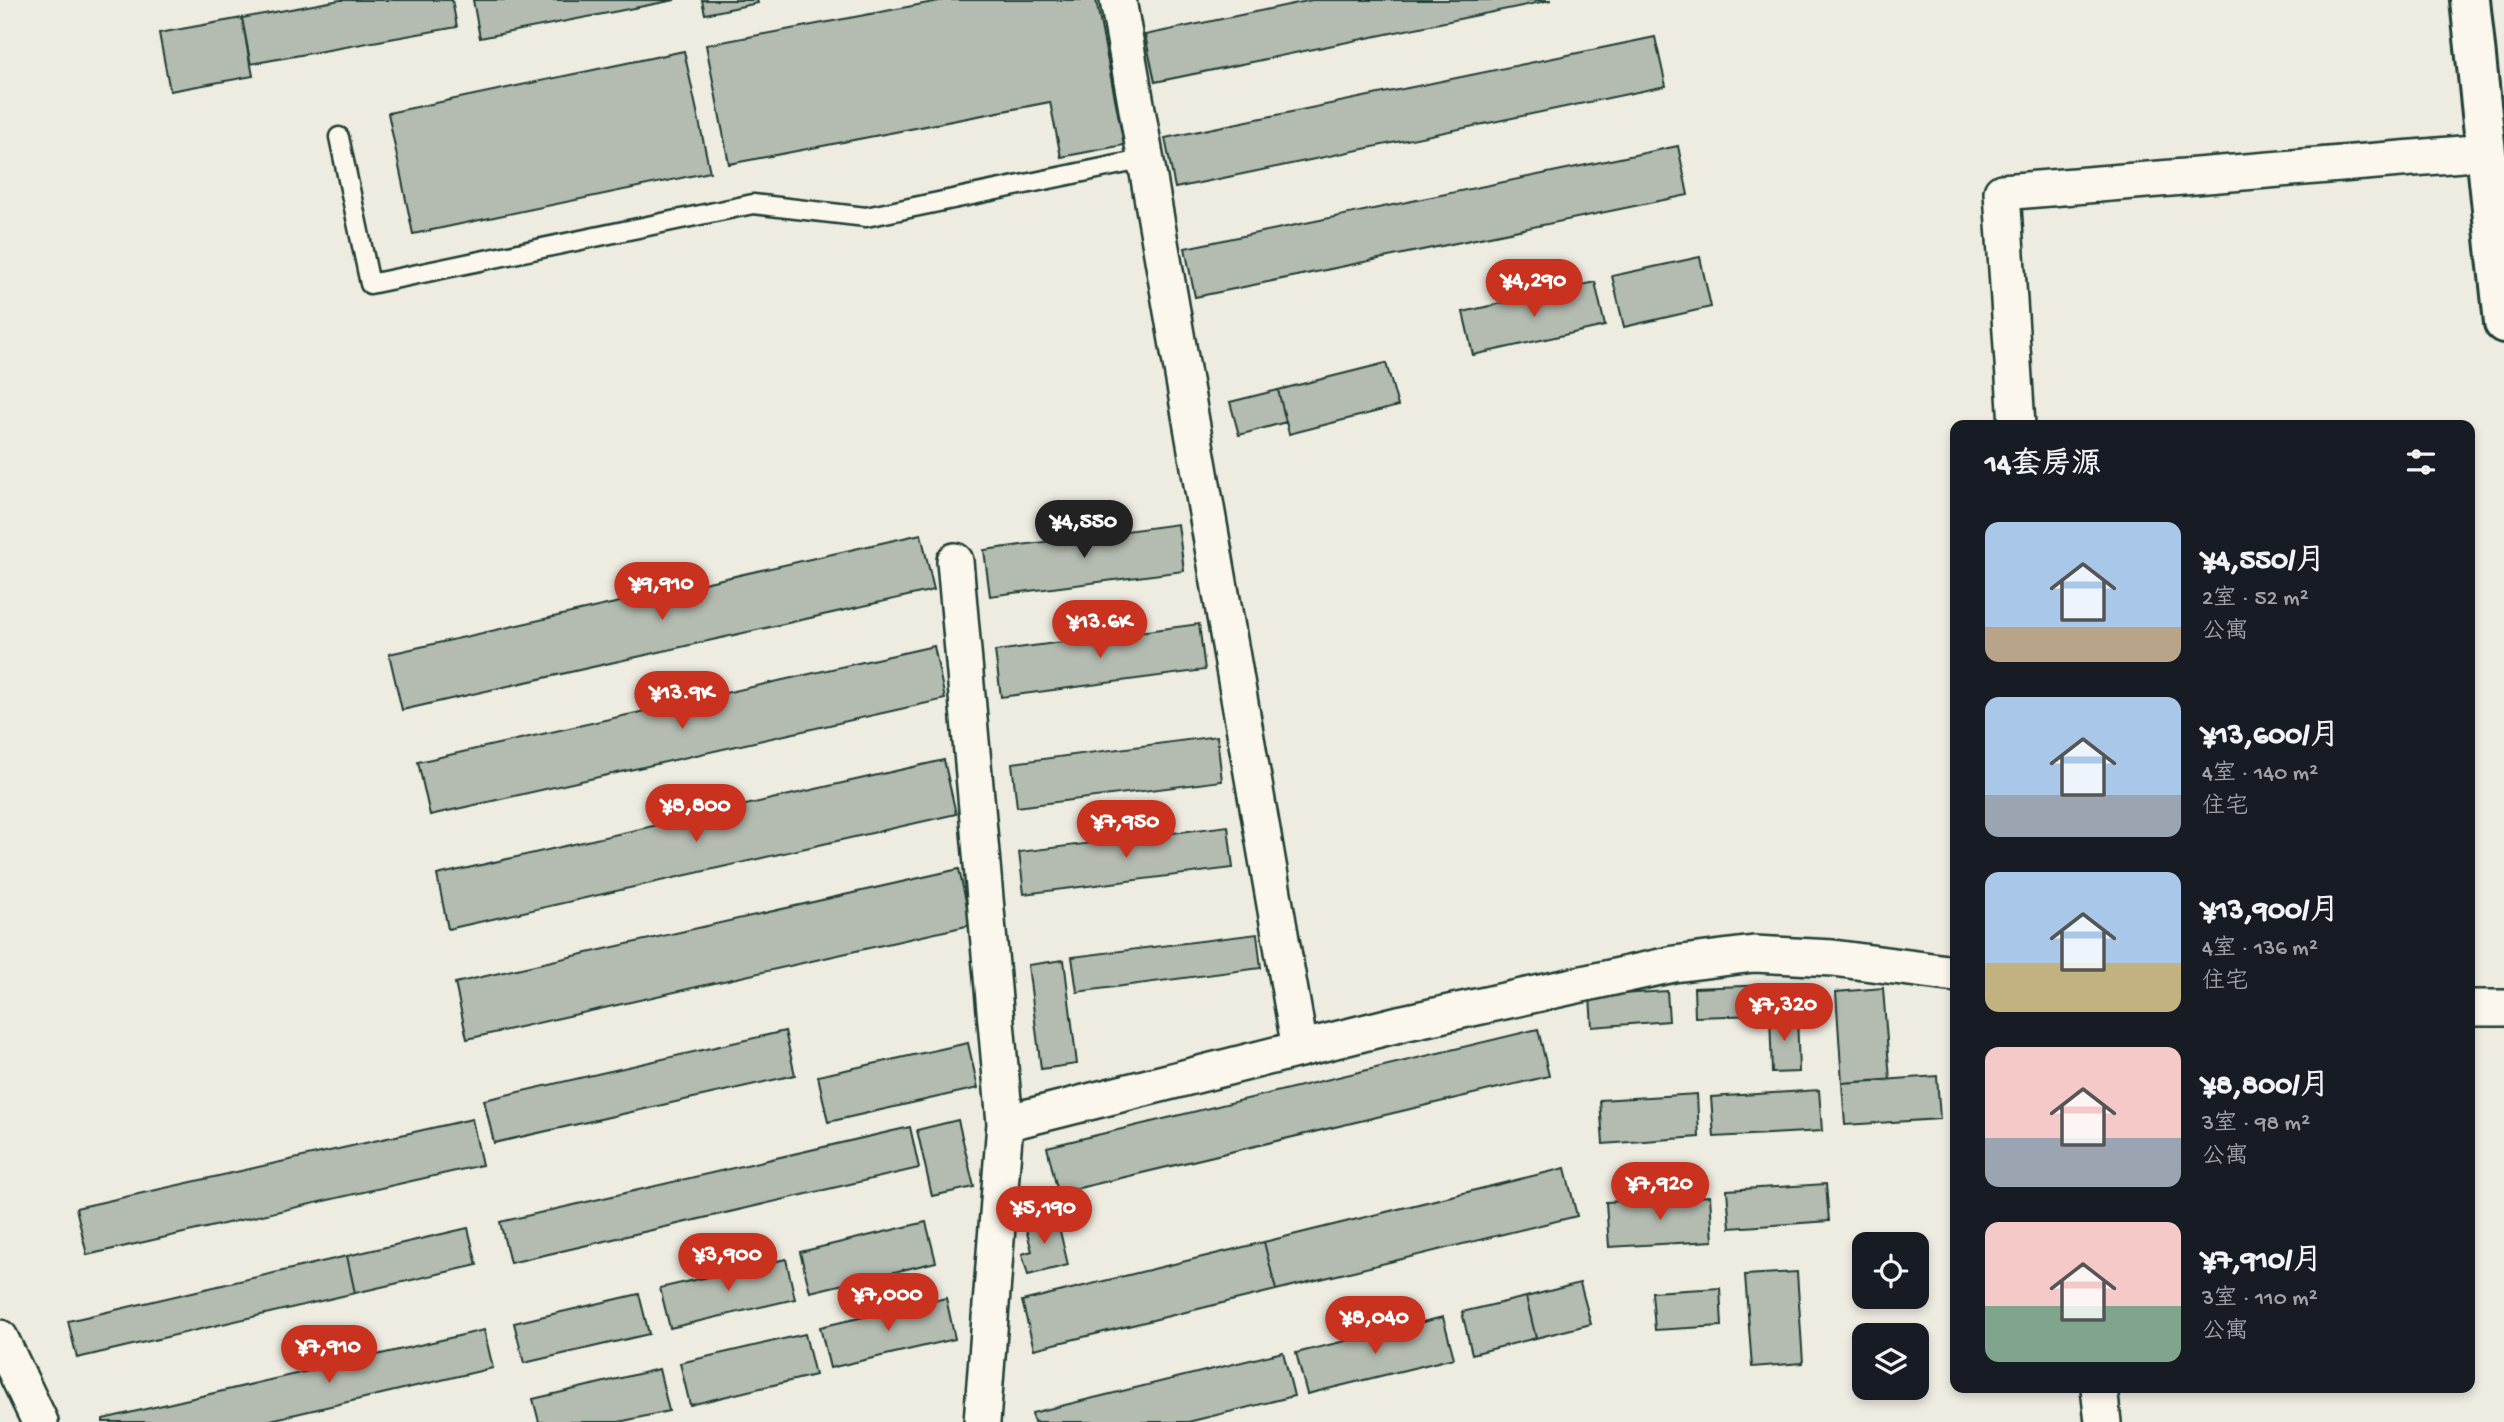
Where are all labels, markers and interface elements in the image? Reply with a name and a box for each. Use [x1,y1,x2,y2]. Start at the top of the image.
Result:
pin: ¥4,290 [1477,260,1591,319]
text: ¥4,290 [1502,268,1566,295]
icon: filters [2402,443,2440,481]
text: 14套房源 [1985,449,2101,484]
pin: ¥4,550 [1027,500,1141,560]
text: ¥4,550 [1051,509,1117,536]
text: ¥4,550/月 [2202,545,2325,580]
icon: home [2041,550,2125,634]
pin: ¥9,910 [605,562,719,622]
text: ¥9,910 [630,571,694,598]
text: 2室 · 52 m² [2202,586,2309,613]
pin: ¥13.6K [1043,600,1157,660]
text: ¥13.6K [1068,609,1132,636]
text: 公寓 [2202,619,2248,646]
pin: ¥13.9K [625,672,739,731]
text: ¥13.9K [650,680,714,707]
text: ¥13,600/月 [2202,720,2340,755]
icon: home [2041,725,2125,809]
text: 4室 · 140 m² [2202,761,2318,788]
pin: ¥8,800 [639,784,753,844]
text: ¥8,800 [661,793,731,820]
text: 住宅 [2202,794,2248,821]
pin: ¥7,950 [1069,800,1183,860]
text: ¥7,950 [1093,809,1159,836]
text: ¥13,900/月 [2202,895,2339,930]
icon: home [2041,900,2125,984]
text: 4室 · 136 m² [2202,936,2318,963]
text: 住宅 [2202,969,2248,996]
pin: ¥7,320 [1727,984,1841,1043]
text: ¥7,320 [1751,992,1817,1019]
text: ¥8,800/月 [2202,1070,2330,1105]
icon: home [2041,1075,2125,1159]
text: 3室 · 98 m² [2202,1111,2310,1138]
text: 公寓 [2202,1144,2248,1171]
pin: ¥7,920 [1603,1162,1717,1222]
text: ¥7,920 [1627,1171,1693,1198]
pin: ¥5,190 [987,1186,1101,1246]
text: ¥5,190 [1012,1195,1076,1222]
map controls [1852,1232,1929,1400]
button: locate [1852,1232,1929,1309]
pin: ¥3,900 [671,1234,785,1293]
text: ¥3,900 [694,1242,762,1269]
text: ¥7,910/月 [2202,1245,2322,1280]
icon: home [2041,1250,2125,1334]
pin: ¥7,000 [831,1274,945,1333]
text: ¥7,000 [853,1282,923,1309]
text: 3室 · 110 m² [2202,1286,2318,1313]
pin: ¥8,040 [1318,1296,1432,1356]
text: ¥8,040 [1341,1305,1409,1332]
text: 公寓 [2202,1319,2248,1346]
button: layers [1852,1323,1929,1400]
pin: ¥7,910 [272,1326,386,1385]
text: ¥7,910 [297,1334,361,1361]

